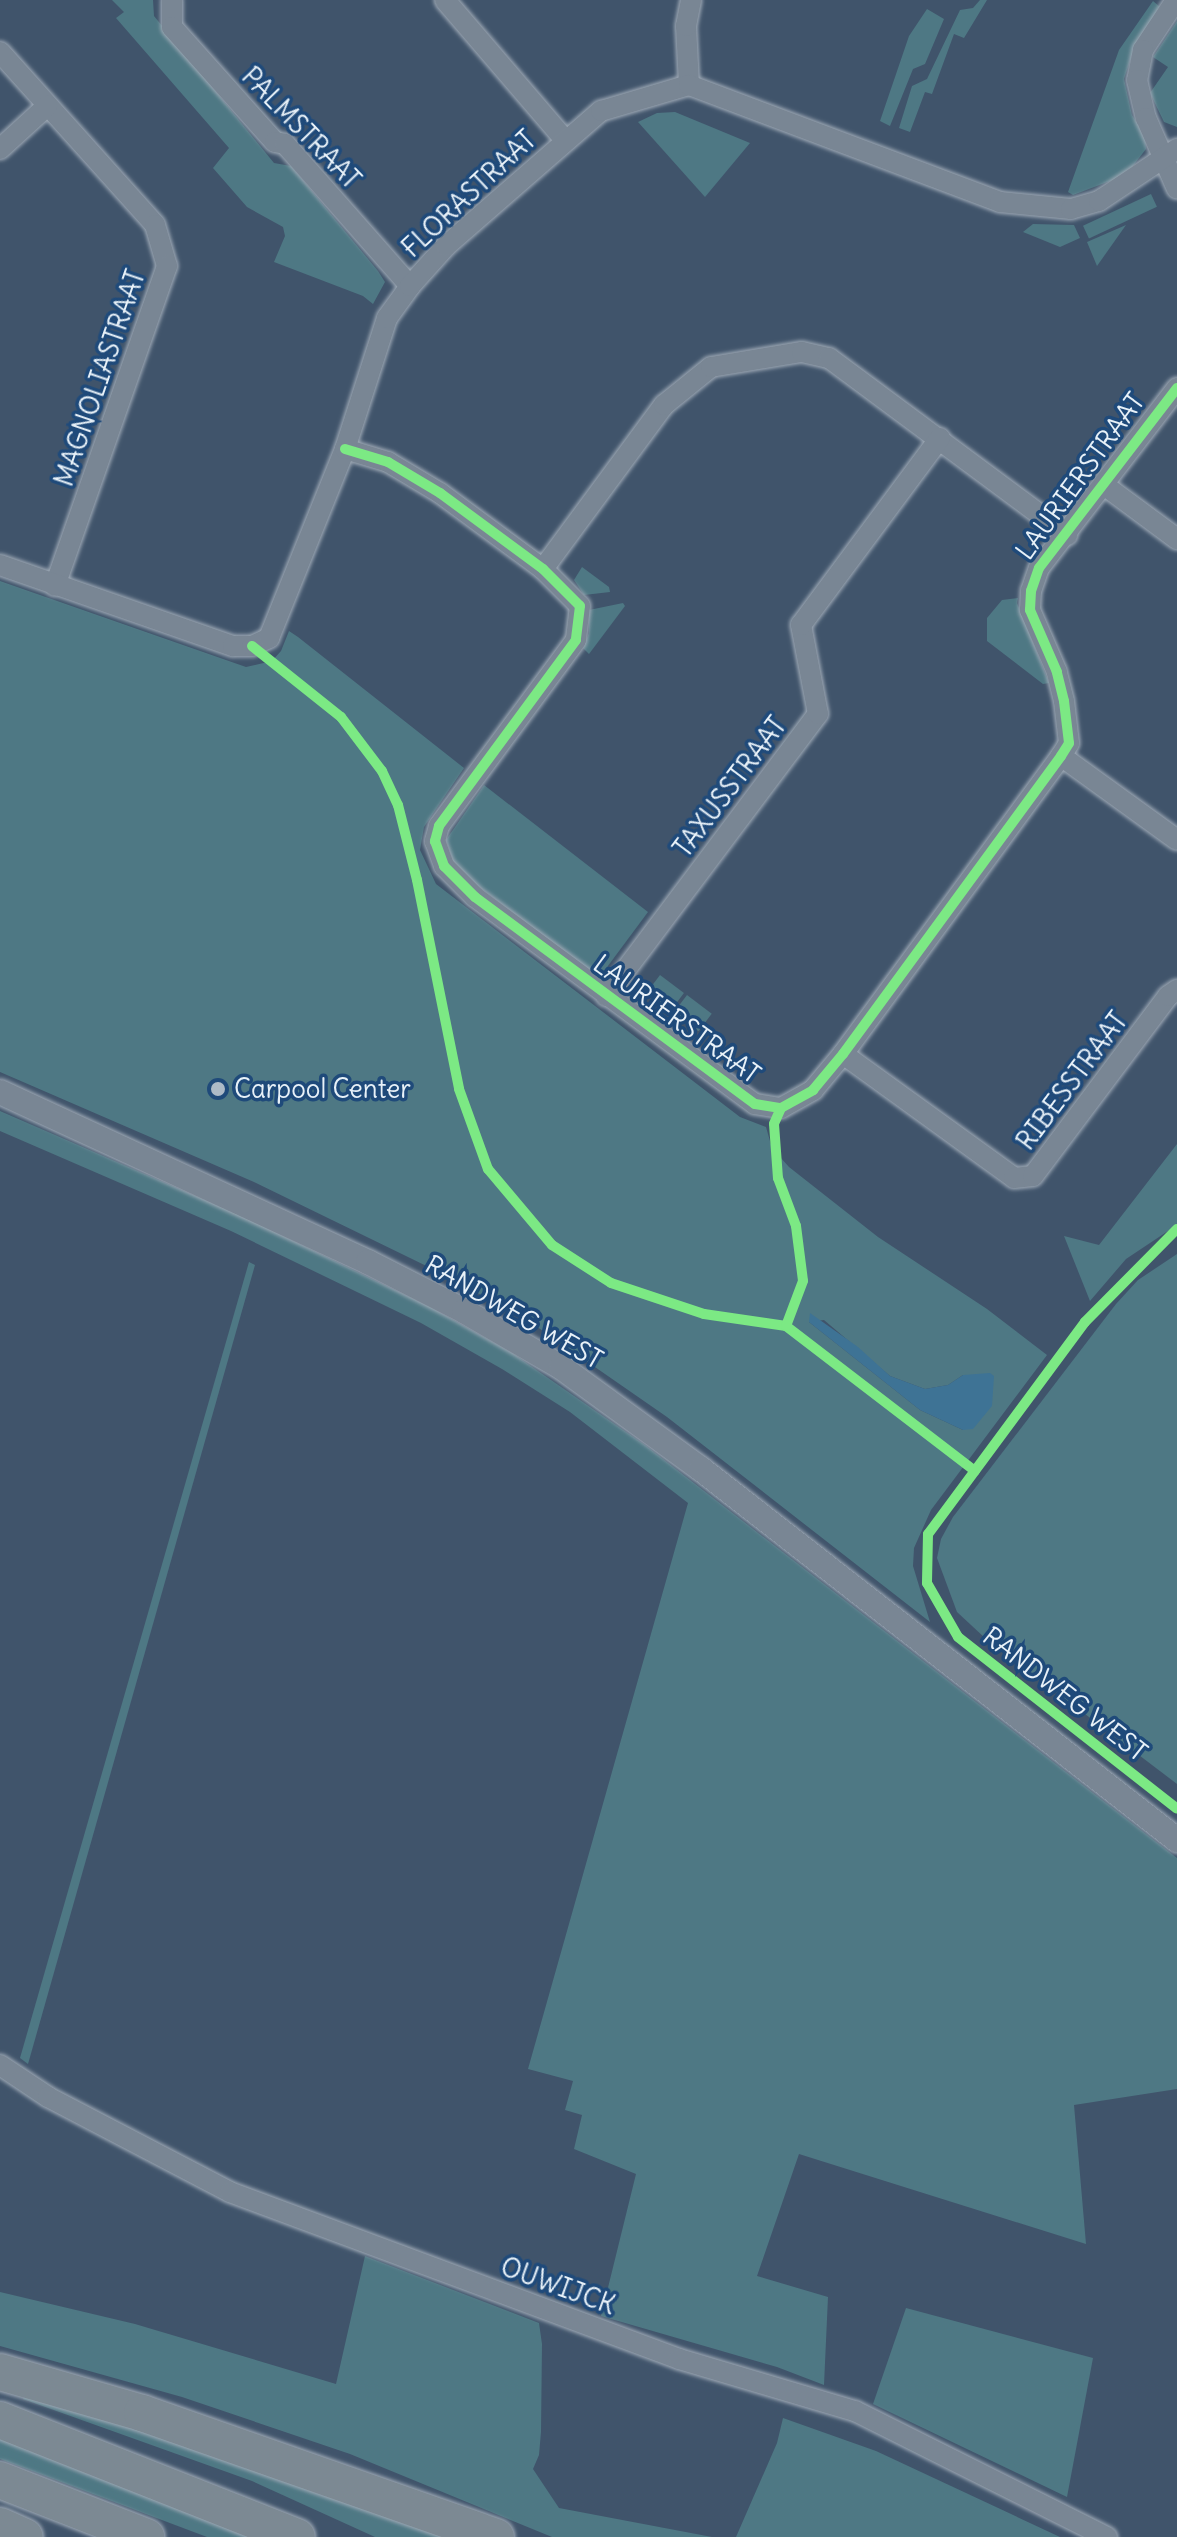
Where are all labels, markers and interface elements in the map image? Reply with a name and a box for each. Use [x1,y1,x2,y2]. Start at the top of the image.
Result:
street label: PALMSTRAAT [235,61,367,195]
street label: FLORASTRAAT [396,124,542,264]
street label: MAGNOLIASTRAAT [48,266,152,490]
street label: LAURIERSTRAAT [1009,386,1151,566]
street label: TAXUSSTRAAT [667,711,793,863]
street label: LAURIERSTRAAT [587,948,767,1090]
street label: RIBESSTRAAT [1010,1006,1134,1156]
place label: Carpool Center [234,1073,411,1105]
marker: Carpool Center [209,1080,227,1098]
street label: RANDWEG WEST [420,1249,608,1375]
street label: RANDWEG WEST [977,1620,1153,1768]
street label: OUWIJCK [496,2251,620,2321]

